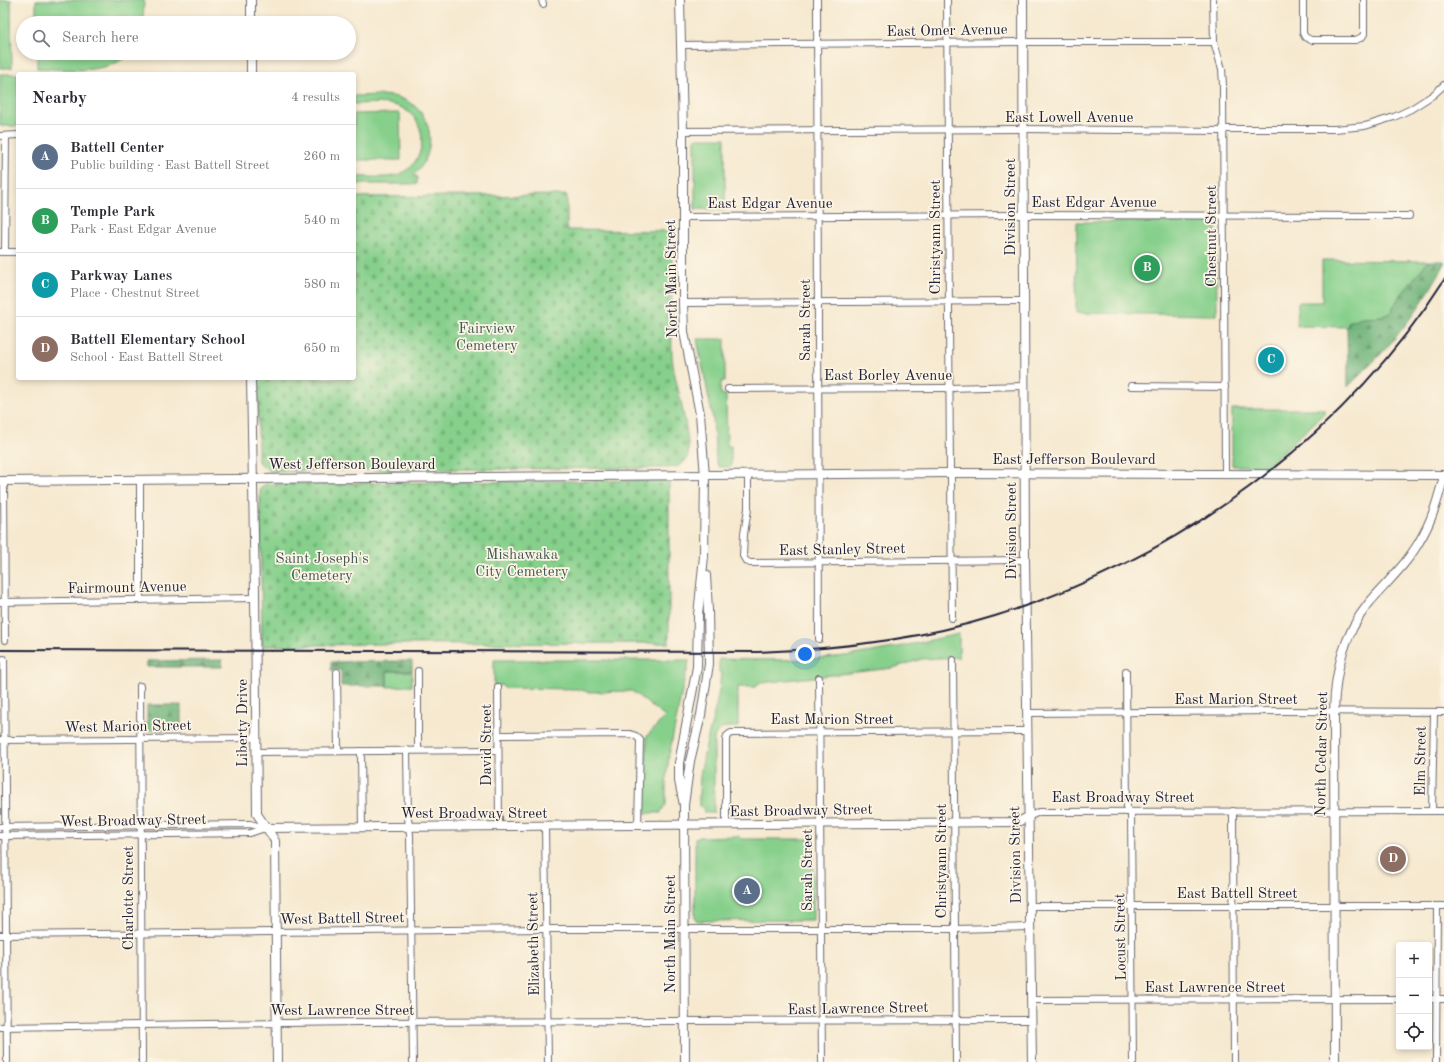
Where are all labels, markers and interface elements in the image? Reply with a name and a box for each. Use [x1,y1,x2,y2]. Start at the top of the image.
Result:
search box [16,16,356,60]
street label: East Omer Avenue [886,23,1008,40]
icon: search [30,27,52,49]
text: Search here [62,31,139,46]
text: Nearby [32,90,87,107]
text: 4 results [291,91,340,104]
street label: East Lowell Avenue [1005,111,1133,126]
text: Battell Center [70,141,164,156]
text: A [40,150,50,163]
text: 260 m [303,150,340,163]
street label: Division Street [1004,158,1019,256]
text: Public building · East Battell Street [70,159,269,172]
street label: Christyann Street [929,179,944,295]
street label: Chestnut Street [1205,185,1220,287]
street label: East Edgar Avenue [1031,196,1157,211]
street label: East Edgar Avenue [707,197,833,212]
text: Temple Park [70,205,155,220]
text: B [40,214,50,227]
text: 540 m [303,214,340,227]
street label: North Main Street [664,219,681,339]
text: Park · East Edgar Avenue [70,223,216,236]
pin: B [1134,253,1160,283]
text: Parkway Lanes [70,269,172,284]
text: C [41,278,49,291]
text: 580 m [303,278,340,291]
street label: Sarah Street [799,279,814,361]
text: Place · Chestnut Street [70,287,200,300]
park label: Fairview Cemetery [456,322,518,354]
text: Battell Elementary School [70,333,245,348]
text: D [40,342,50,355]
text: 650 m [303,342,340,355]
pin: C [1258,345,1284,375]
text: School · East Battell Street [70,351,223,364]
street label: East Borley Avenue [824,369,952,384]
street label: East Jefferson Boulevard [992,453,1156,468]
street label: West Jefferson Boulevard [268,458,436,473]
street label: Division Street [1005,482,1020,580]
street label: East Stanley Street [779,542,905,559]
park label: Mishawaka City Cemetery [475,548,569,580]
park label: Saint Joseph's Cemetery [275,552,369,584]
street label: Fairmount Avenue [67,580,187,597]
your location [795,644,815,664]
street label: Liberty Drive [236,679,251,767]
street label: North Cedar Street [1314,691,1331,817]
street label: East Marion Street [1174,693,1298,708]
street label: David Street [480,704,495,786]
street label: East Marion Street [770,713,894,728]
street label: West Marion Street [64,719,192,736]
street label: Elm Street [1413,726,1430,796]
street label: East Broadway Street [1051,791,1195,806]
street label: East Broadway Street [729,803,873,820]
street label: Christyann Street [935,803,950,919]
street label: Division Street [1008,806,1025,904]
street label: West Broadway Street [401,807,547,822]
street label: West Broadway Street [59,813,207,830]
street label: Sarah Street [801,829,816,911]
pin: D [1380,844,1406,874]
street label: Charlotte Street [122,846,137,950]
street label: North Main Street [664,875,679,993]
pin: A [734,876,760,906]
street label: East Battell Street [1177,887,1297,902]
street label: Elizabeth Street [526,892,543,996]
street label: Locust Street [1113,893,1130,981]
street label: West Battell Street [280,911,404,928]
map controls [1396,942,1432,1050]
button: + [1396,942,1432,978]
button: − [1396,978,1432,1014]
street label: East Lawrence Street [1144,981,1286,996]
street label: East Lawrence Street [787,1001,929,1018]
street label: West Lawrence Street [270,1004,414,1019]
button: locate [1396,1014,1432,1050]

